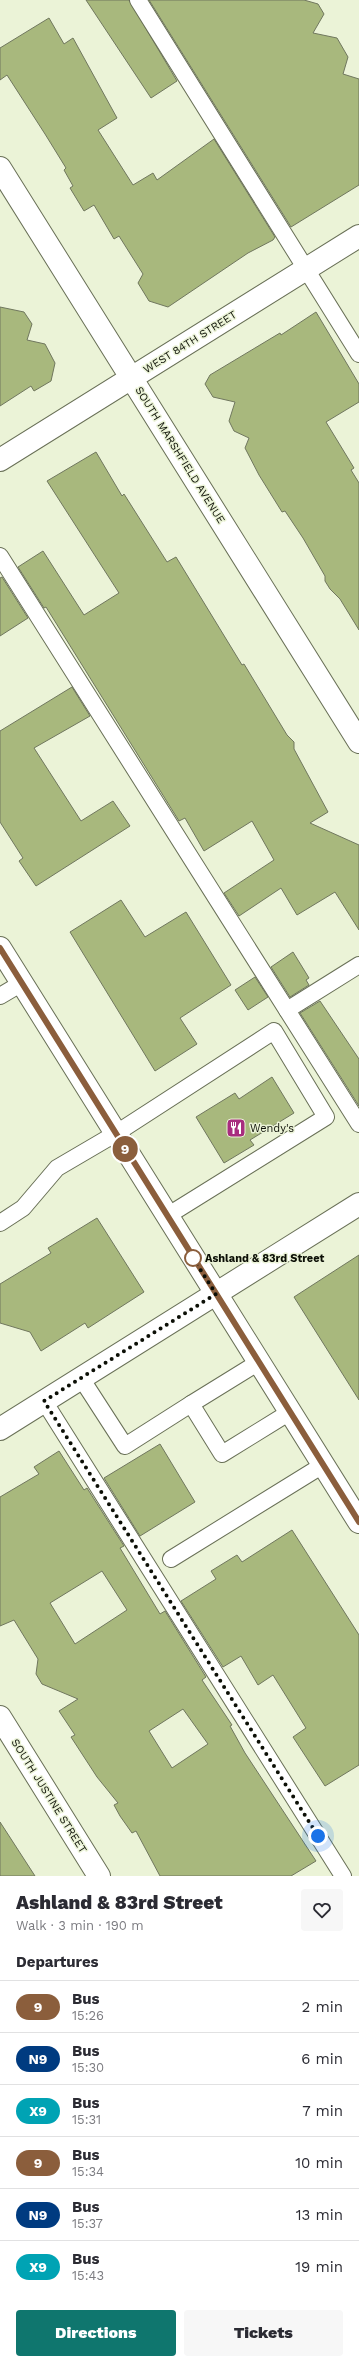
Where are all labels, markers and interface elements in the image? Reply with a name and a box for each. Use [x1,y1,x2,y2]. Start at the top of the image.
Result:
street label: WEST 84TH STREET [141,308,239,376]
street label: SOUTH MARSHFIELD AVENUE [132,384,228,526]
restaurant icon: Wendy's [225,1117,247,1139]
place label: Wendy's [250,1122,294,1135]
line badge: 9 [112,1136,138,1162]
text: 9 [121,1141,129,1157]
marker: Ashland & 83rd Street [184,1249,202,1267]
place label: Ashland & 83rd Street [205,1252,325,1265]
street label: SOUTH JUSTINE STREET [8,1737,90,1856]
your location [308,1826,328,1846]
button: heart [301,1889,343,1931]
text: Ashland & 83rd Street [16,1891,223,1914]
text: Walk · 3 min · 190 m [16,1918,144,1933]
text: Departures [16,1953,99,1971]
text: Bus [72,1990,100,2008]
text: 2 min [302,1998,343,2016]
text: 9 [34,1999,42,2015]
text: 15:26 [72,2008,104,2023]
text: Bus [72,2042,100,2060]
text: 6 min [301,2050,343,2068]
text: N9 [29,2051,48,2067]
text: 15:30 [72,2060,104,2075]
text: Bus [72,2094,100,2112]
text: 7 min [302,2102,343,2120]
text: X9 [29,2103,47,2119]
text: 15:31 [72,2112,101,2127]
text: Bus [72,2146,100,2164]
text: 10 min [295,2154,343,2172]
text: 9 [34,2155,42,2171]
text: 15:34 [72,2164,104,2179]
text: Bus [72,2198,100,2216]
text: 13 min [296,2206,343,2224]
text: N9 [29,2207,48,2223]
text: 15:37 [72,2216,103,2231]
text: Bus [72,2250,100,2268]
text: 19 min [295,2258,343,2276]
text: X9 [29,2259,47,2275]
text: 15:43 [72,2268,104,2283]
button: Directions [16,2310,176,2356]
button: Tickets [184,2310,343,2356]

